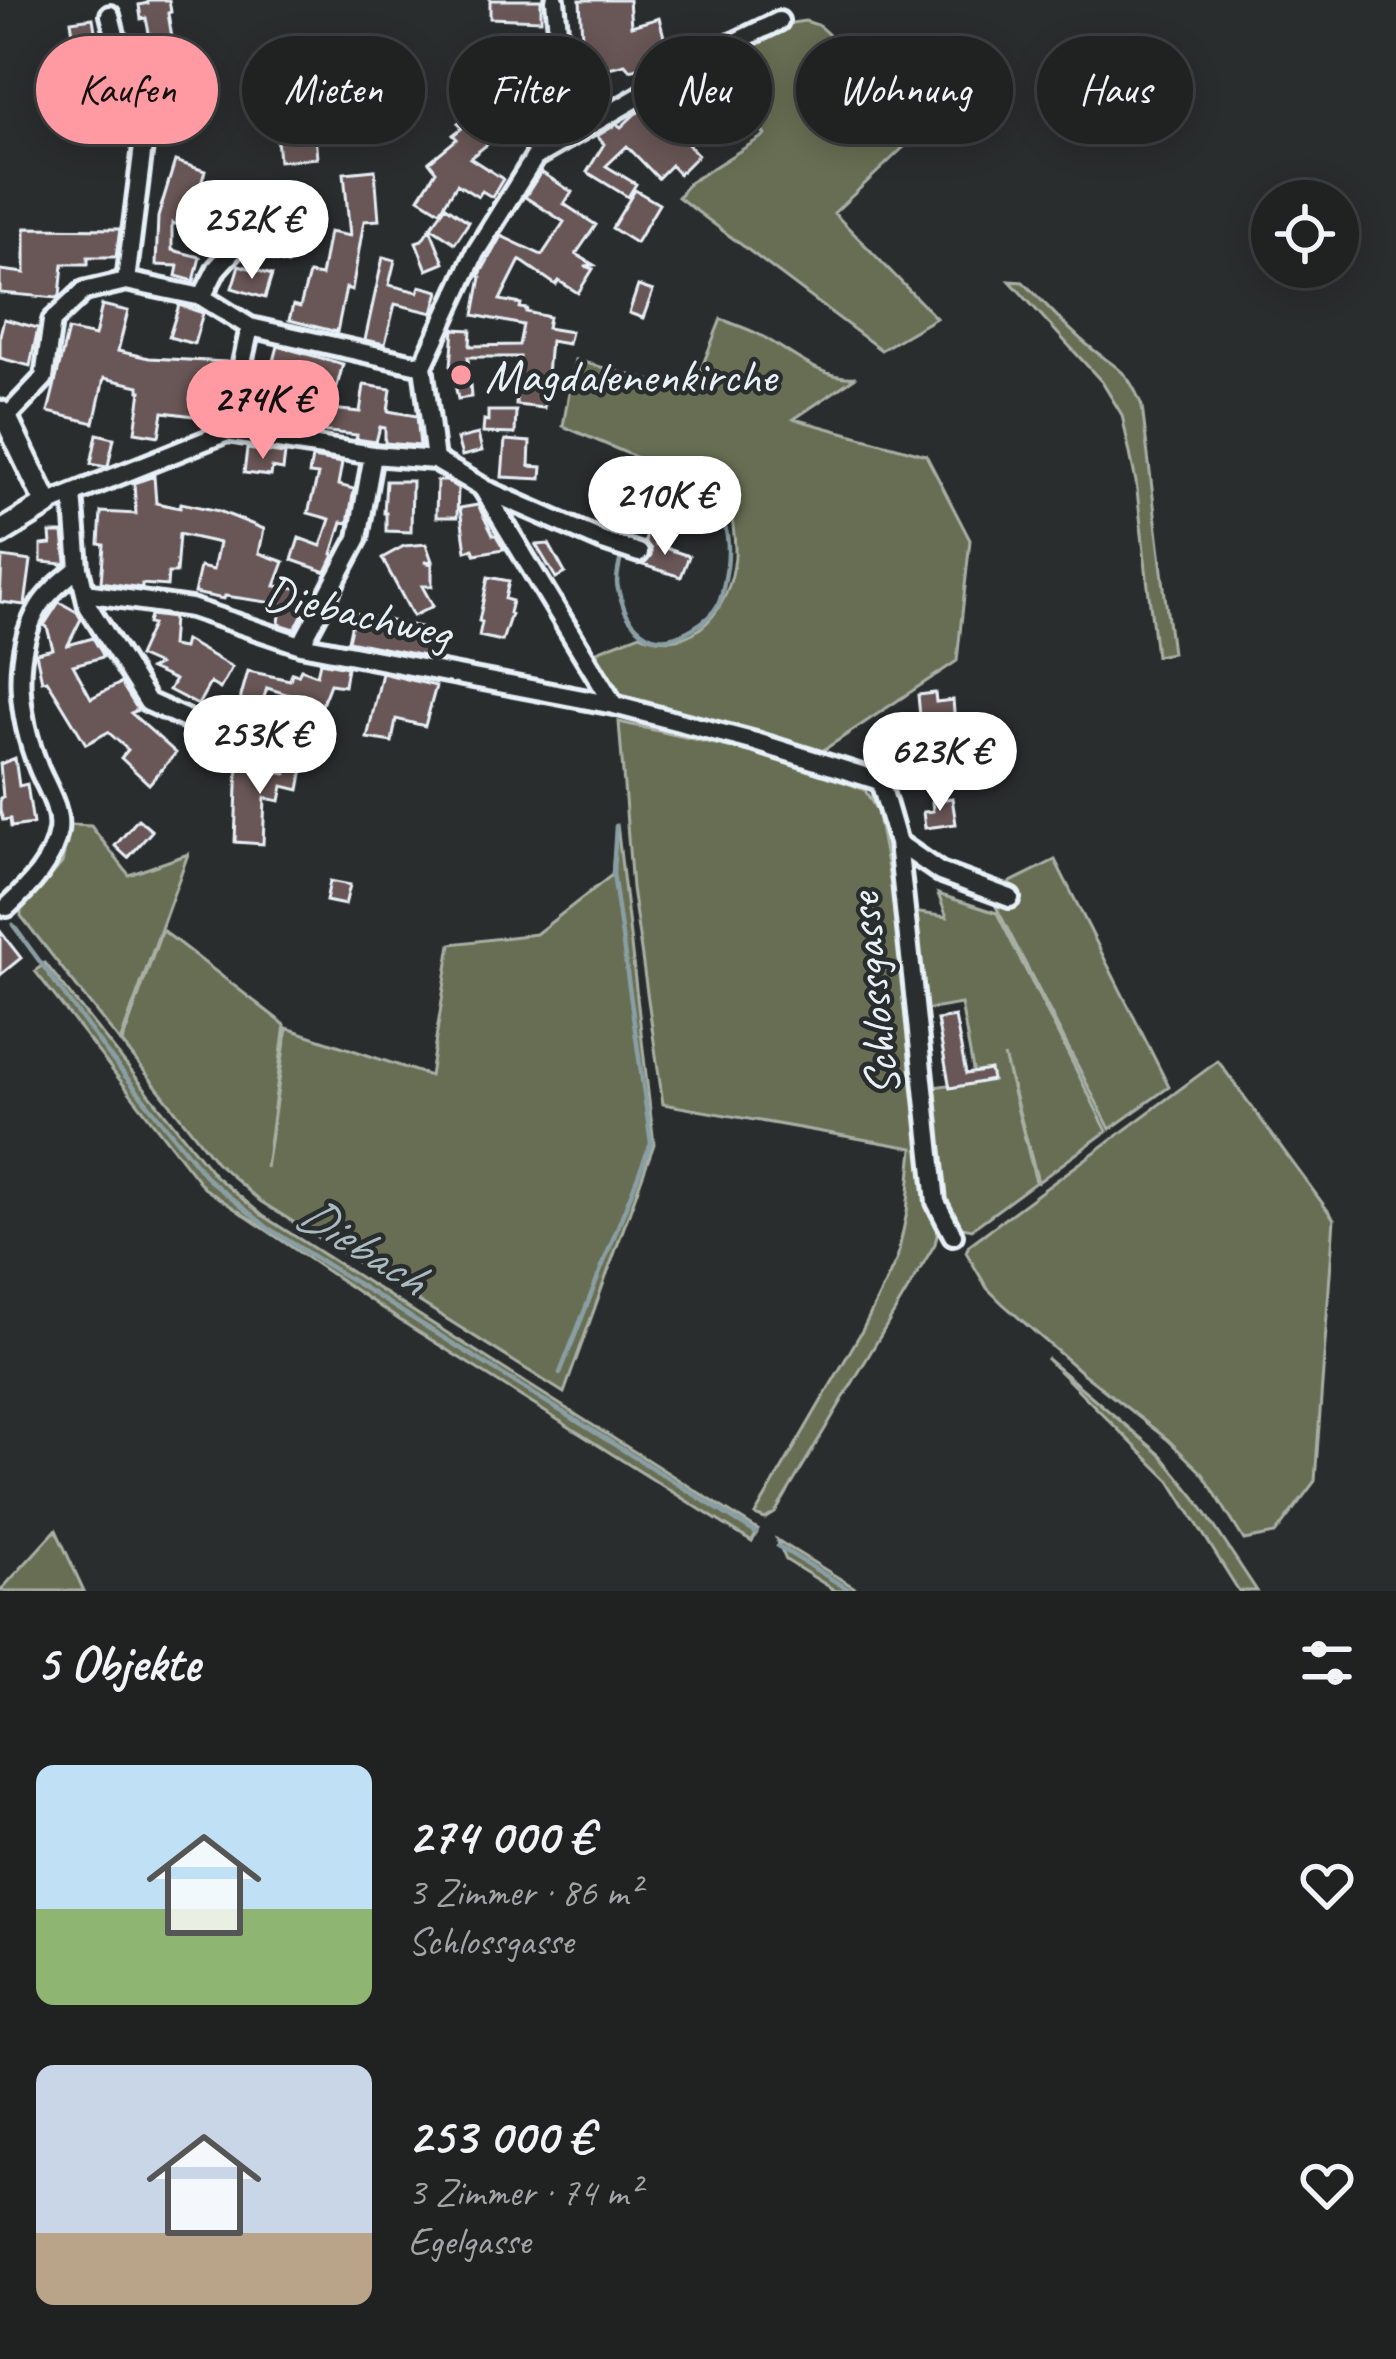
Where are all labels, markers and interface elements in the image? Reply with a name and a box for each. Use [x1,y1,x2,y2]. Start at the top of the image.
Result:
chip: Kaufen [36,36,218,144]
chip: Mieten [242,36,425,144]
chip: Filter [449,36,610,144]
chip: Neu [634,36,772,144]
chip: Wohnung [796,36,1013,144]
chip: Haus [1037,36,1193,144]
pin: 252K € [154,180,350,282]
map controls [1251,180,1359,288]
button: locate [1251,180,1359,288]
text: 252K € [203,194,301,243]
place label: Magdalenenkirche [485,346,780,406]
pin: 274K € [165,360,361,462]
marker: Magdalenenkirche [448,362,474,388]
text: 274K € [213,374,313,423]
pin: 210K € [567,456,763,558]
text: 210K € [615,470,715,519]
street label: Diebachweg [259,561,461,663]
pin: 253K € [162,695,358,797]
text: 253K € [211,709,309,758]
pin: 623K € [842,712,1038,814]
text: 623K € [890,726,990,775]
street label: Schlossgasse [832,887,913,1099]
water label: Diebach [286,1180,441,1311]
icon: filters [1294,1630,1360,1696]
text: 5 Objekte [36,1631,200,1695]
text: 274 000 € [408,1804,593,1868]
icon: home [132,1813,276,1957]
icon: heart [1294,1852,1360,1918]
text: 3 Zimmer · 86 m² [408,1868,640,1917]
text: Schlossgasse [408,1917,573,1966]
text: 253 000 € [408,2104,593,2168]
icon: home [132,2113,276,2257]
icon: heart [1294,2152,1360,2218]
text: 3 Zimmer · 74 m² [408,2168,640,2217]
text: Egelgasse [408,2217,531,2266]

